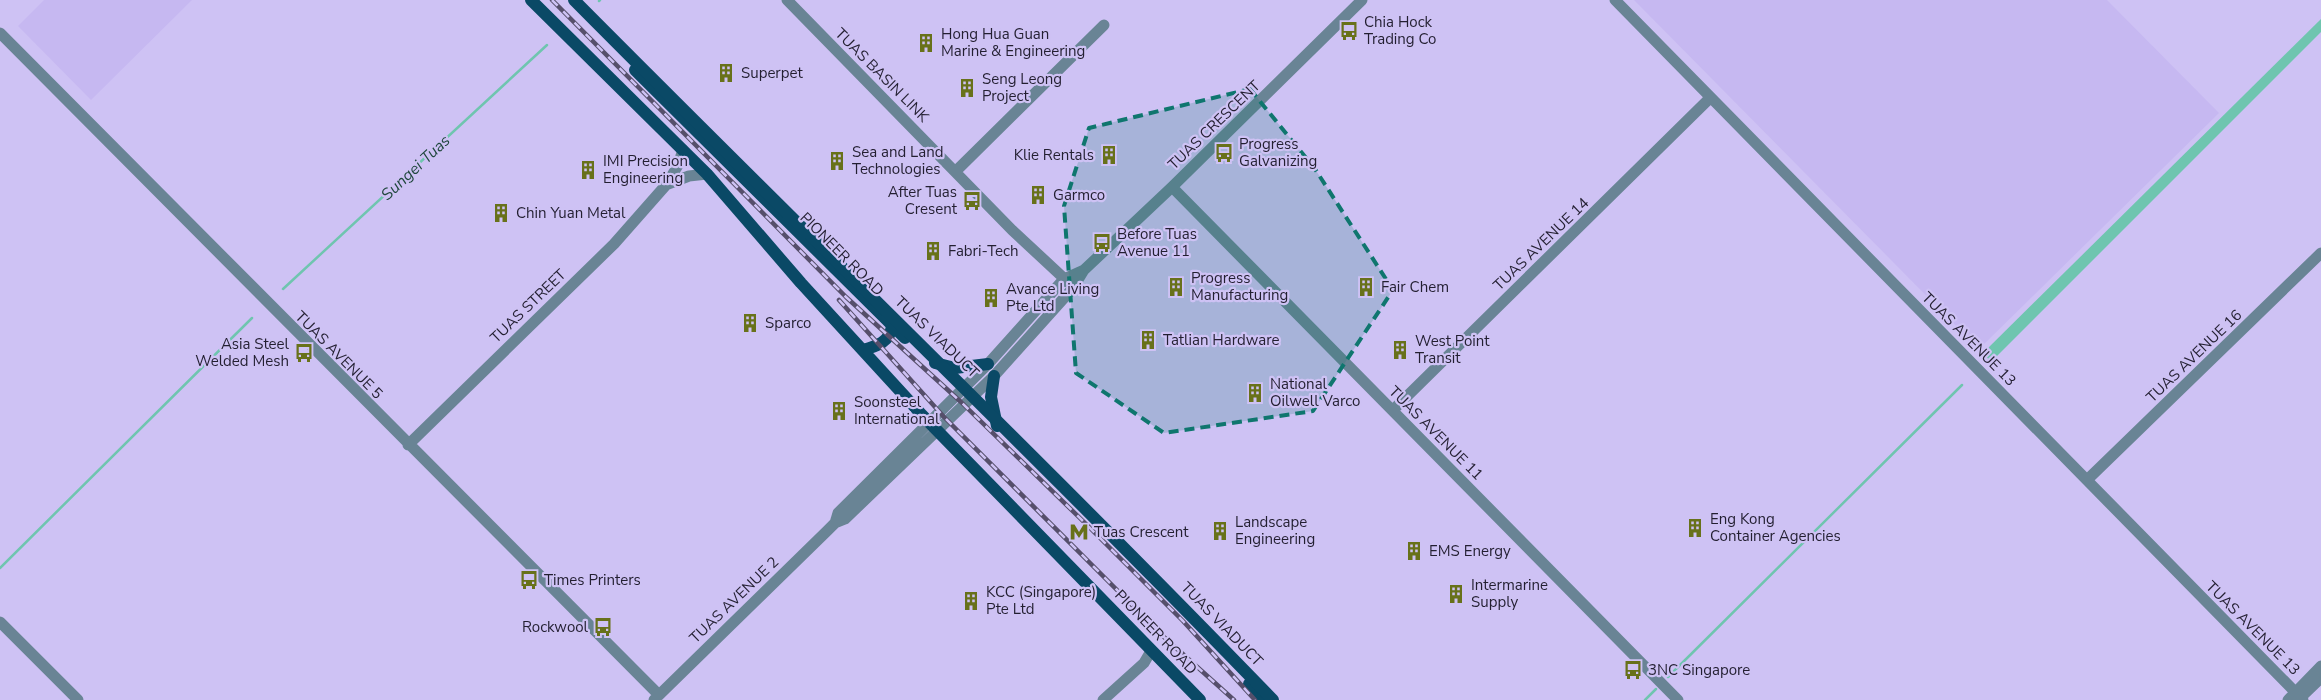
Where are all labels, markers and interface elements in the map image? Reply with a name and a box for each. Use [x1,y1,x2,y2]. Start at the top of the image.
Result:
place label: Chia Hock Trading Co [1364,12,1436,49]
bus stop icon: Chia Hock Trading Co [1338,20,1360,42]
street label: TUAS BASIN LINK [831,24,934,127]
place label: Hong Hua Guan Marine & Engineering [941,24,1085,61]
building icon: Hong Hua Guan Marine & Engineering [915,32,937,54]
building icon: Superpet [715,62,737,84]
place label: Superpet [741,63,803,83]
place label: Seng Leong Project [982,69,1062,106]
street label: TUAS CRESCENT [1164,76,1264,174]
building icon: Seng Leong Project [956,77,978,99]
water label: Sungei Tuas [376,130,455,206]
place label: Progress Galvanizing [1239,134,1317,171]
place label: Sea and Land Technologies [852,142,943,179]
bus stop icon: Progress Galvanizing [1213,142,1235,164]
building icon: Klie Rentals [1098,144,1120,166]
place label: Klie Rentals [1014,145,1094,165]
building icon: Sea and Land Technologies [826,150,848,172]
place label: IMI Precision Engineering [603,151,688,188]
building icon: IMI Precision Engineering [577,159,599,181]
place label: After Tuas Cresent [888,182,958,219]
building icon: Garmco [1027,184,1049,206]
place label: Garmco [1053,185,1105,205]
bus stop icon: After Tuas Cresent [961,190,983,212]
street label: TUAS AVENUE 14 [1489,193,1593,295]
building icon: Chin Yuan Metal [490,202,512,224]
place label: Chin Yuan Metal [516,203,626,223]
street label: PIONEER ROAD [796,208,888,300]
place label: Before Tuas Avenue 11 [1117,224,1197,261]
bus stop icon: Before Tuas Avenue 11 [1091,232,1113,254]
building icon: Fabri-Tech [922,240,944,262]
place label: Fabri-Tech [948,241,1018,261]
street label: TUAS STREET [486,265,570,347]
place label: Progress Manufacturing [1191,268,1288,305]
building icon: Progress Manufacturing [1165,276,1187,298]
building icon: Fair Chem [1355,276,1377,298]
place label: Fair Chem [1381,277,1449,297]
place label: Avance Living Pte Ltd [1006,279,1099,316]
building icon: Avance Living Pte Ltd [980,287,1002,309]
street label: TUAS AVENUE 13 [1918,288,2020,390]
street label: TUAS VIADUCT [891,292,983,382]
street label: TUAS AVENUE 16 [2142,305,2246,407]
street label: TUAS AVENUE 5 [291,307,387,403]
building icon: Sparco [739,312,761,334]
place label: Sparco [765,313,811,333]
building icon: Tatlian Hardware [1137,329,1159,351]
place label: Tatlian Hardware [1163,330,1279,350]
place label: West Point Transit [1415,331,1490,368]
place label: Asia Steel Welded Mesh [195,334,290,371]
building icon: West Point Transit [1389,339,1411,361]
bus stop icon: Asia Steel Welded Mesh [293,342,315,364]
place label: National Oilwell Varco [1270,374,1360,411]
building icon: National Oilwell Varco [1244,382,1266,404]
street label: TUAS AVENUE 11 [1385,382,1487,484]
place label: Soonsteel International [854,392,940,429]
building icon: Soonsteel International [828,400,850,422]
place label: Eng Kong Container Agencies [1710,509,1841,546]
place label: Landscape Engineering [1235,512,1315,549]
building icon: Eng Kong Container Agencies [1684,517,1706,539]
building icon: Landscape Engineering [1209,520,1231,542]
metro station icon: Tuas Crescent [1068,521,1090,543]
place label: Tuas Crescent [1094,522,1189,542]
building icon: EMS Energy [1403,540,1425,562]
place label: EMS Energy [1429,541,1511,561]
street label: TUAS AVENUE 2 [685,552,783,648]
bus stop icon: Times Printers [518,569,540,591]
place label: Times Printers [544,570,641,590]
place label: Intermarine Supply [1471,575,1548,612]
street label: TUAS AVENUE 13 [2202,577,2304,679]
street label: TUAS VIADUCT [1177,578,1267,670]
place label: KCC (Singapore) Pte Ltd [986,582,1096,619]
building icon: Intermarine Supply [1445,583,1467,605]
street label: PIONEER ROAD [1110,585,1202,679]
building icon: KCC (Singapore) Pte Ltd [960,590,982,612]
bus stop icon: Rockwool [592,616,614,638]
place label: Rockwool [522,617,589,637]
bus stop icon: 3NC Singapore [1622,659,1644,681]
place label: 3NC Singapore [1648,660,1750,680]

